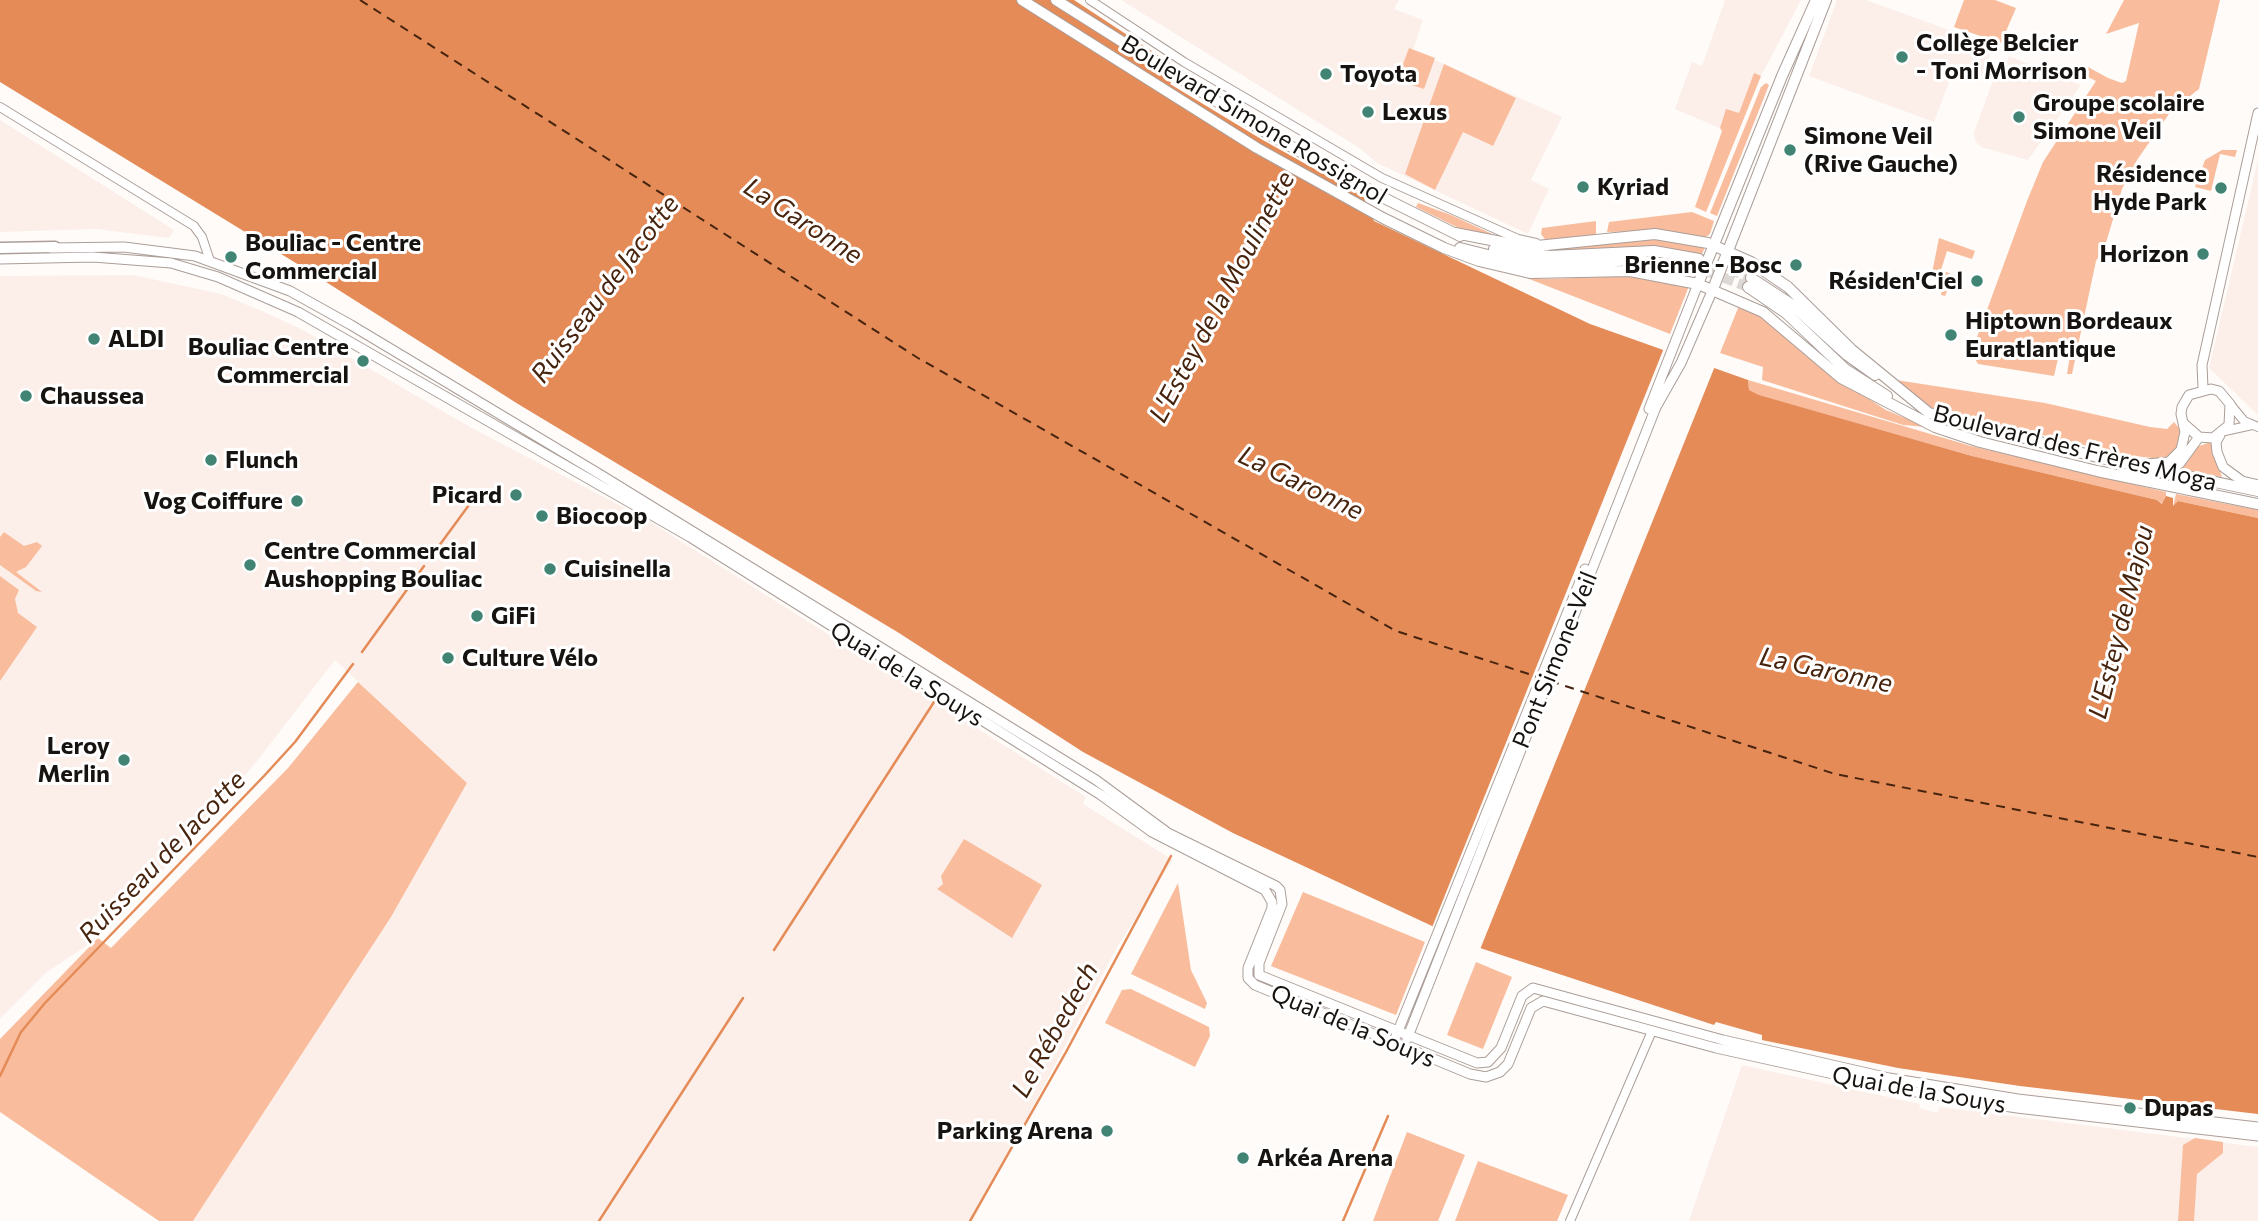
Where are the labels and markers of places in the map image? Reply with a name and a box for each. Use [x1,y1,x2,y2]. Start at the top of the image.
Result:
place label: Collège Belcier - Toni Morrison [1916,29,2087,85]
marker: Collège Belcier - Toni Morrison [1894,49,1910,65]
place label: Toyota [1340,60,1417,88]
marker: Toyota [1318,66,1334,82]
place label: Groupe scolaire Simone Veil [2033,89,2205,145]
place label: Lexus [1382,98,1447,126]
marker: Lexus [1360,104,1376,120]
marker: Groupe scolaire Simone Veil [2011,109,2027,125]
place label: Simone Veil (Rive Gauche) [1804,122,1958,178]
marker: Simone Veil (Rive Gauche) [1782,142,1798,158]
place label: Résidence Hyde Park [2093,160,2207,216]
place label: Kyriad [1597,173,1669,201]
marker: Kyriad [1575,179,1591,195]
marker: Résidence Hyde Park [2213,180,2229,196]
place label: Bouliac - Centre Commercial [245,229,421,285]
place label: Horizon [2100,240,2189,268]
marker: Horizon [2195,246,2211,262]
marker: Bouliac - Centre Commercial [223,249,239,265]
place label: Brienne - Bosc [1624,251,1782,279]
marker: Brienne - Bosc [1788,257,1804,273]
place label: Résiden'Ciel [1829,267,1963,295]
marker: Résiden'Ciel [1969,273,1985,289]
place label: Hiptown Bordeaux Euratlantique [1965,307,2173,363]
place label: ALDI [108,325,164,353]
marker: Hiptown Bordeaux Euratlantique [1943,327,1959,343]
marker: ALDI [86,331,102,347]
place label: Bouliac Centre Commercial [188,333,349,389]
marker: Bouliac Centre Commercial [355,353,371,369]
place label: Chaussea [40,382,144,410]
marker: Chaussea [18,388,34,404]
place label: Flunch [225,446,298,474]
marker: Flunch [203,452,219,468]
place label: Picard [432,481,502,509]
place label: Vog Coiffure [143,487,283,515]
marker: Picard [508,487,524,503]
marker: Vog Coiffure [289,493,305,509]
place label: Biocoop [556,502,647,530]
marker: Biocoop [534,508,550,524]
place label: Centre Commercial Aushopping Bouliac [264,537,482,593]
place label: Cuisinella [564,555,671,583]
marker: Centre Commercial Aushopping Bouliac [242,557,258,573]
marker: Cuisinella [542,561,558,577]
place label: GiFi [491,602,536,630]
marker: GiFi [469,608,485,624]
place label: Culture Vélo [462,644,598,672]
marker: Culture Vélo [440,650,456,666]
place label: Leroy Merlin [37,732,110,788]
marker: Leroy Merlin [116,752,132,768]
place label: Dupas [2144,1094,2213,1122]
marker: Dupas [2122,1100,2138,1116]
place label: Parking Arena [937,1117,1093,1145]
marker: Parking Arena [1099,1123,1115,1139]
place label: Arkéa Arena [1257,1144,1393,1172]
marker: Arkéa Arena [1235,1150,1251,1166]

